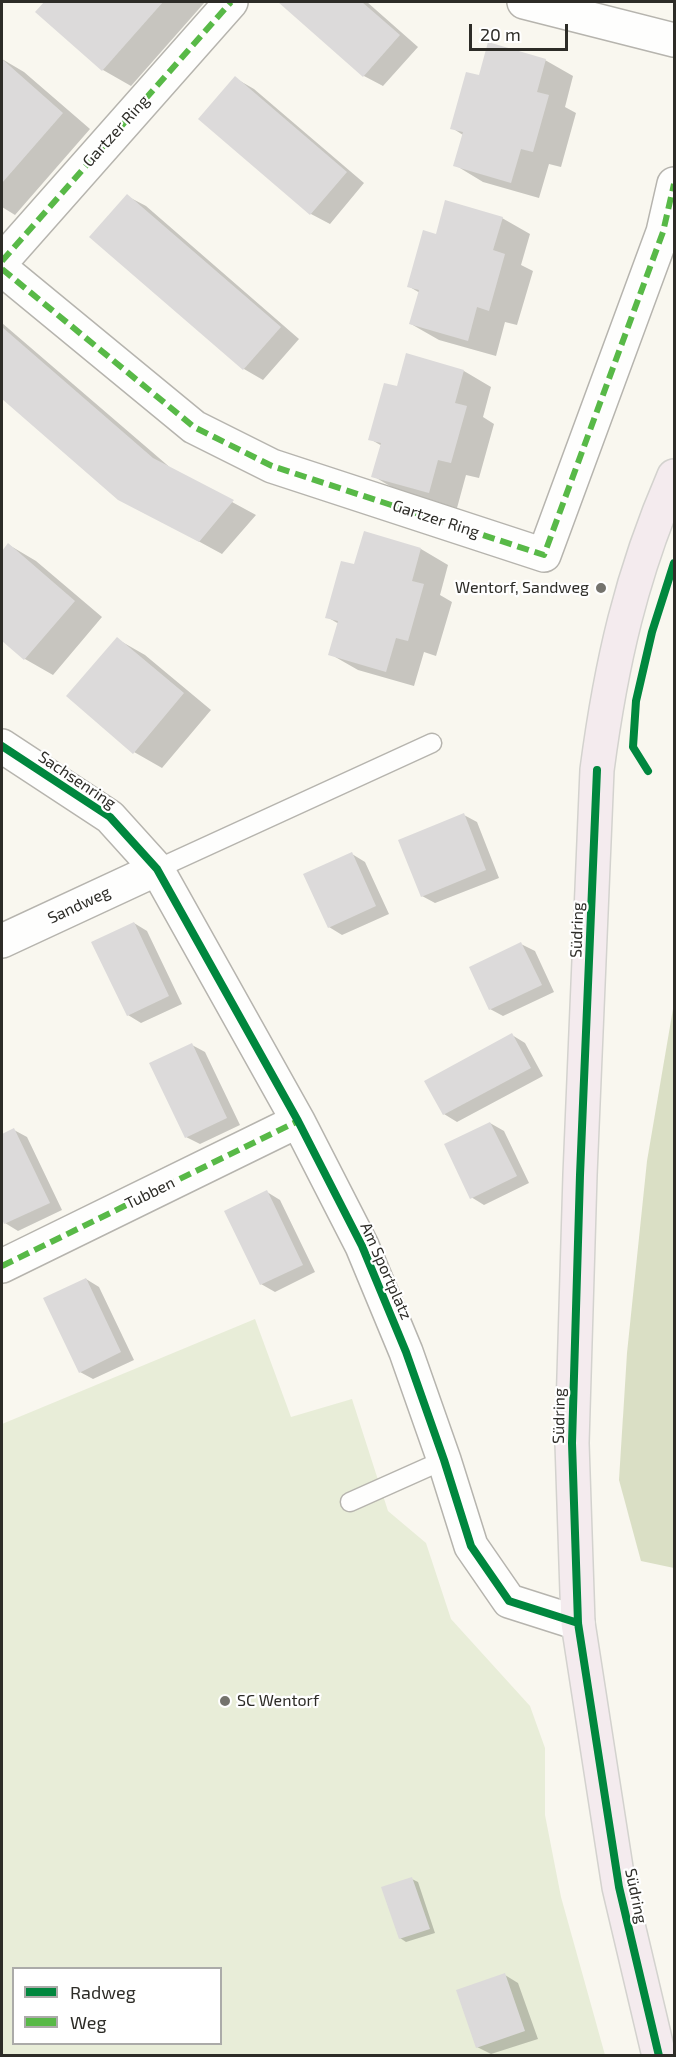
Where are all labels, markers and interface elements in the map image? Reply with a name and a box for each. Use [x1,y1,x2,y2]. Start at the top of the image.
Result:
scale bar [472,12,571,50]
text: 20 m [480,23,521,45]
street label: Gartzer Ring [79,91,153,171]
street label: Gartzer Ring [390,496,482,542]
place label: Wentorf, Sandweg [455,578,589,598]
marker: Wentorf, Sandweg [594,581,608,595]
street label: Sachsenring [35,747,119,813]
street label: Sandweg [45,882,113,928]
street label: Südring [566,902,588,958]
street label: Tubben [122,1173,178,1213]
street label: Am Sportplatz [356,1219,416,1323]
street label: Südring [549,1388,569,1444]
place label: SC Wentorf [237,1691,319,1711]
marker: SC Wentorf [218,1694,232,1708]
street label: Südring [621,1867,651,1925]
legend [12,1967,222,2045]
text: Radweg [70,1981,136,2003]
text: Weg [70,2011,106,2033]

